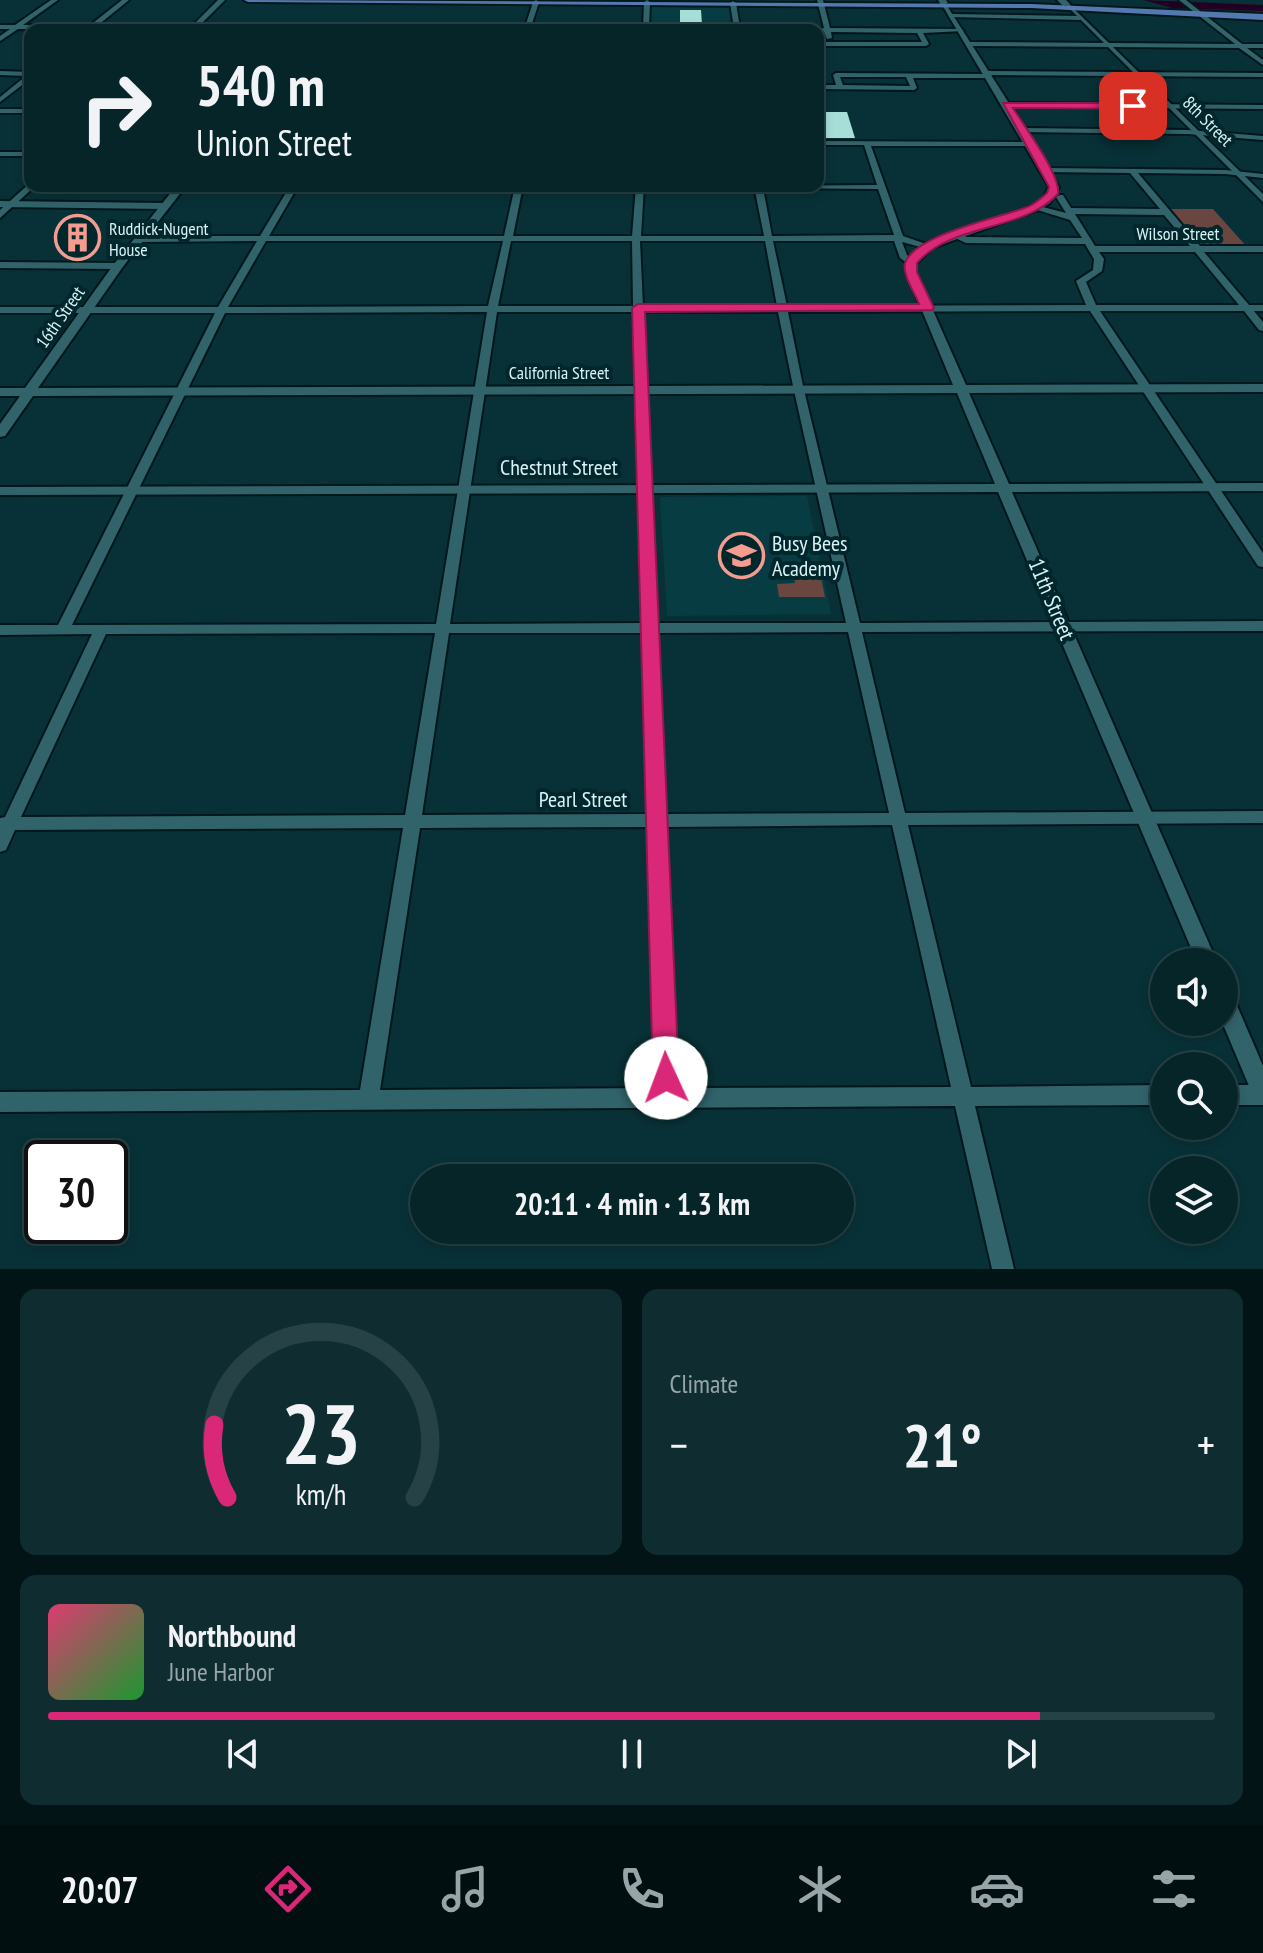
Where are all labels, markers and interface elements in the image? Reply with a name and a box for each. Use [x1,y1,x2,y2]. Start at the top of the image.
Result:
text: 540 m [196,49,325,121]
icon: right [64,56,168,160]
pin [1099,72,1167,140]
icon: arrive [1111,84,1155,128]
street label: 8th Street [1178,91,1238,151]
text: Union Street [196,119,352,166]
building icon: Ruddick-Nugent House [54,214,102,262]
place label: Ruddick-Nugent House [109,217,209,261]
street label: Wilson Street [1136,222,1220,245]
street label: 16th Street [30,282,90,352]
street label: California Street [509,361,609,384]
street label: Chestnut Street [500,453,618,481]
place label: Busy Bees Academy [772,529,847,582]
school or university icon: Busy Bees Academy [717,532,765,580]
street label: 11th Street [1022,554,1082,644]
street label: Pearl Street [539,785,627,813]
map controls [1150,948,1238,1244]
button: sound [1150,948,1238,1036]
position arrow [624,1036,708,1120]
button: search [1150,1052,1238,1140]
speed limit sign: 30 [24,1140,128,1244]
button: layers [1150,1156,1238,1244]
text: 20:11 · 4 min · 1.3 km [514,1184,750,1223]
text: Climate [670,1367,738,1400]
text: 23 [281,1379,361,1487]
text: 21° [903,1406,982,1484]
text: − [670,1416,688,1473]
text: + [1197,1416,1215,1473]
text: km/h [295,1476,346,1513]
text: Northbound [168,1616,296,1655]
text: June Harbor [168,1655,274,1688]
icon: previous [221,1732,265,1776]
icon: pause [610,1732,654,1776]
icon: next [999,1732,1043,1776]
icon: directions [260,1861,316,1917]
icon: music [437,1861,493,1917]
icon: phone [614,1861,670,1917]
icon: climate [792,1861,848,1917]
icon: car [969,1861,1025,1917]
icon: filters [1146,1861,1202,1917]
text: 20:07 [61,1866,139,1913]

